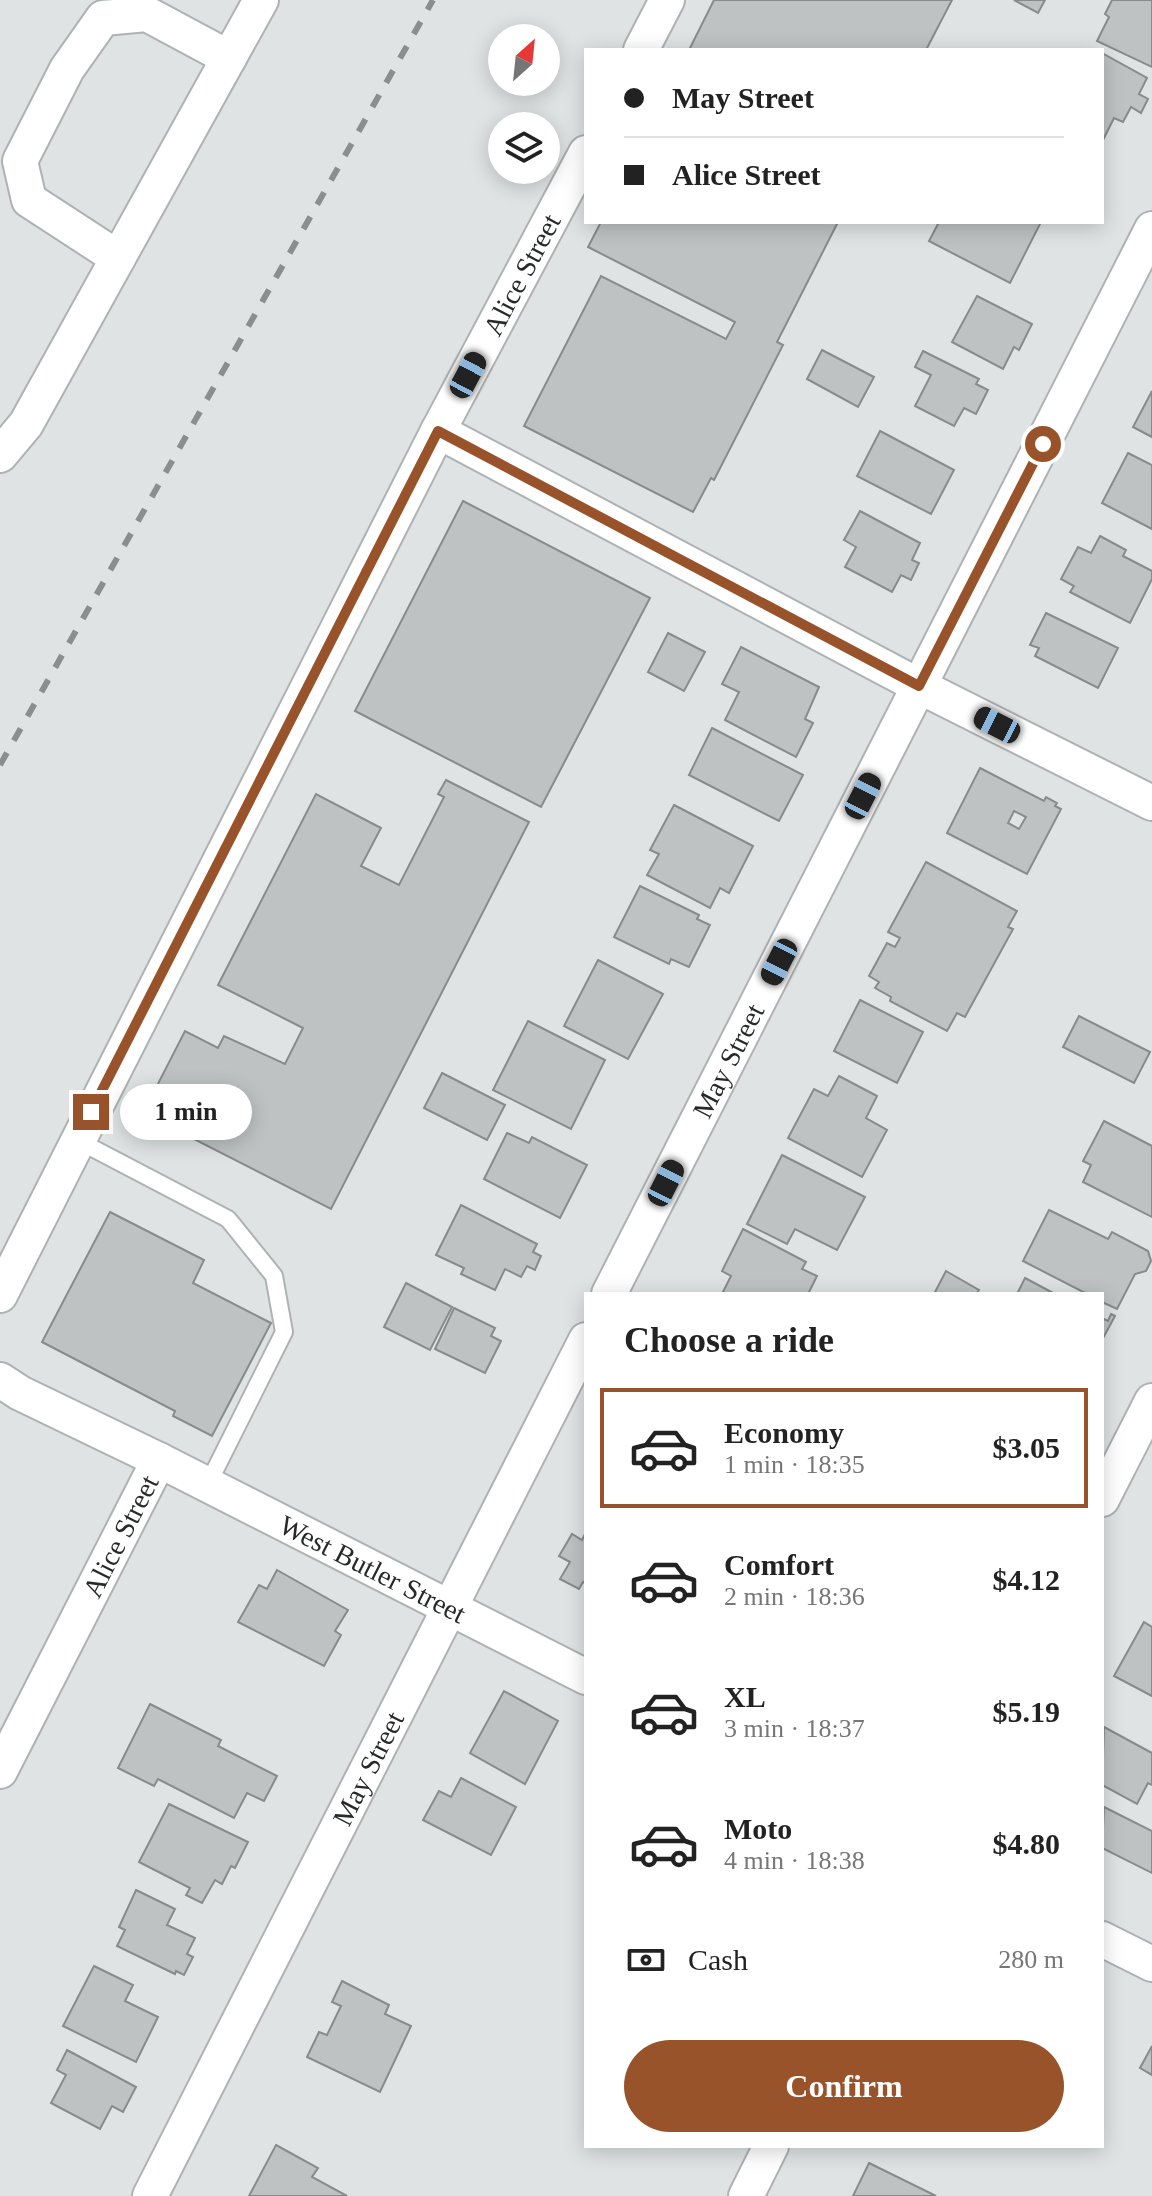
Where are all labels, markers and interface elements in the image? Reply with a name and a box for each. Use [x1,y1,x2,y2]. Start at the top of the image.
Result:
north arrow [488,24,560,96]
map controls [488,24,560,184]
text: May Street [672,81,814,114]
button: layers [488,112,560,184]
text: Alice Street [672,158,821,191]
street label: Alice Street [477,209,567,341]
car [446,348,490,402]
route start [1025,426,1061,462]
car [970,703,1024,747]
car [841,769,885,823]
car [757,935,801,989]
street label: May Street [687,998,770,1123]
callout: 1 min [119,1084,251,1140]
route end [73,1094,109,1130]
text: 1 min [155,1097,217,1126]
car [644,1156,688,1210]
text: Choose a ride [624,1320,834,1360]
icon: car [628,1412,700,1484]
text: Economy [724,1416,844,1449]
text: $3.05 [993,1431,1060,1464]
text: 1 min · 18:35 [724,1450,865,1479]
street label: Alice Street [77,1470,165,1602]
street label: West Butler Street [274,1509,471,1629]
icon: car [628,1544,700,1616]
text: Comfort [724,1548,834,1581]
text: $4.12 [993,1563,1060,1596]
text: 2 min · 18:36 [724,1582,865,1611]
icon: car [628,1676,700,1748]
text: XL [724,1680,766,1713]
text: $5.19 [993,1695,1060,1728]
street label: May Street [326,1706,410,1831]
text: 3 min · 18:37 [724,1714,865,1743]
icon: car [628,1808,700,1880]
text: Moto [724,1812,792,1845]
text: $4.80 [993,1827,1060,1860]
text: 4 min · 18:38 [724,1846,865,1875]
icon: cash [624,1938,668,1982]
text: Cash [688,1943,748,1976]
text: 280 m [998,1945,1064,1974]
button: Confirm [624,2040,1064,2132]

